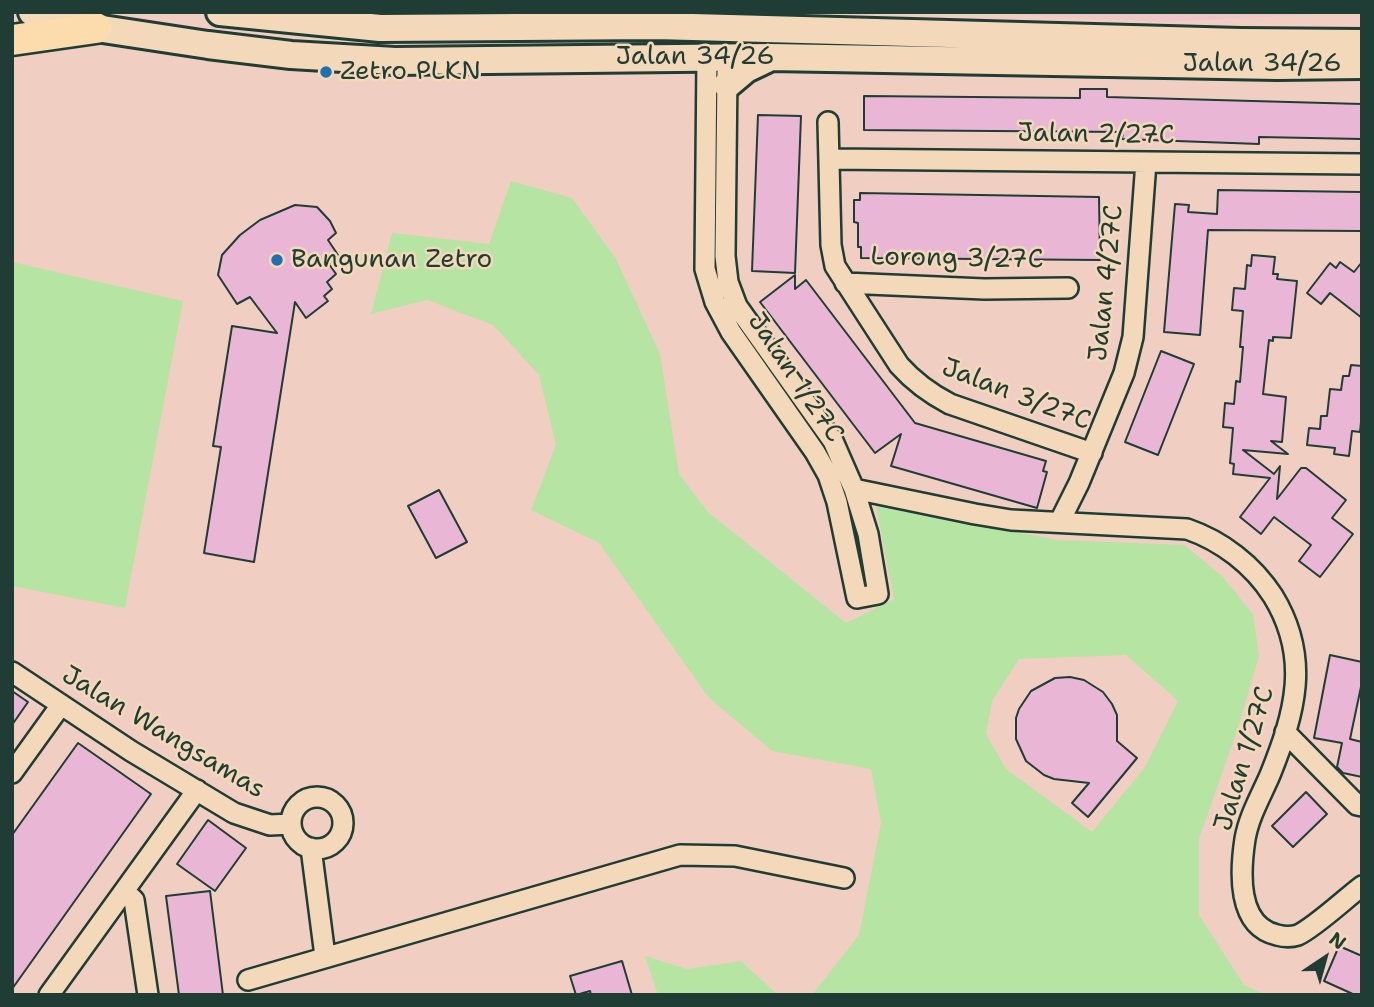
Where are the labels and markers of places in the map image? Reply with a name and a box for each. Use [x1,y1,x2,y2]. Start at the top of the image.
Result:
place label: Zetro PLKN [340,56,481,88]
marker: Zetro PLKN [318,64,334,80]
place label: Bangunan Zetro [291,244,492,276]
marker: Bangunan Zetro [269,252,285,268]

